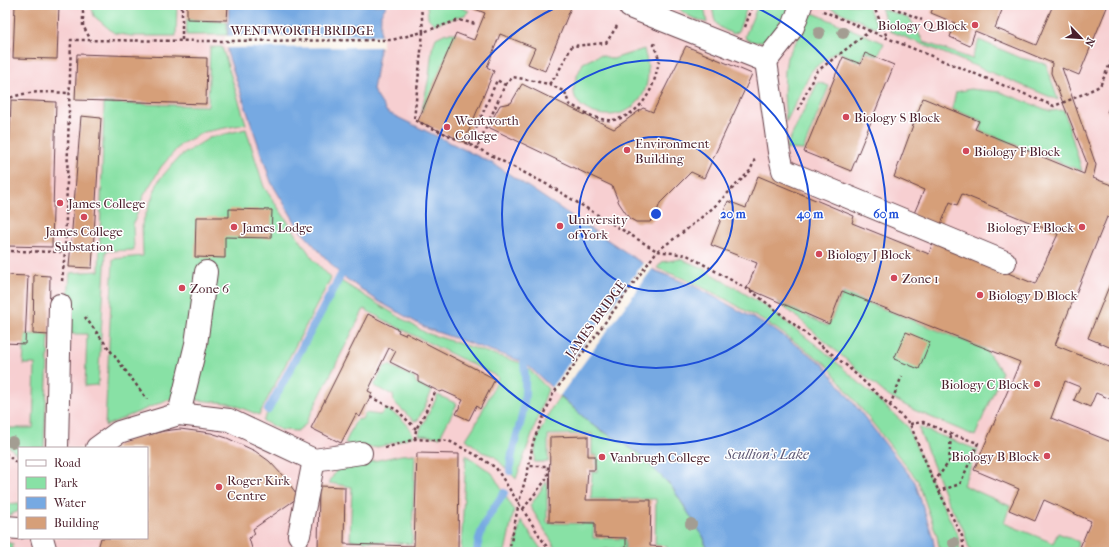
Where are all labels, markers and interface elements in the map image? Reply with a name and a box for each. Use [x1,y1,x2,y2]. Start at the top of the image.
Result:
place label: Biology Q Block [878,18,967,33]
north arrow [1061,18,1101,58]
marker: Biology Q Block [970,20,980,30]
street label: WENTWORTH BRIDGE [230,23,373,38]
text: N [1082,35,1097,49]
place label: Biology S Block [854,110,940,125]
marker: Biology S Block [841,112,851,122]
place label: Wentworth College [454,113,520,143]
marker: Wentworth College [442,122,452,132]
place label: Environment Building [635,136,710,166]
place label: Biology F Block [974,144,1060,159]
marker: Environment Building [622,145,632,155]
marker: Biology F Block [961,146,971,156]
place label: James College [67,196,146,211]
marker: James College [55,198,65,208]
centre of rings [649,207,663,221]
text: 20 m [720,207,747,221]
text: 40 m [796,207,824,222]
text: 60 m [873,207,900,221]
marker: James College Substation [79,212,89,222]
place label: University of York [568,212,629,242]
place label: James Lodge [241,220,313,235]
place label: Biology E Block [987,220,1074,235]
marker: University of York [555,221,565,231]
marker: James Lodge [229,222,239,232]
marker: Biology E Block [1077,222,1087,232]
place label: James College Substation [44,224,123,254]
place label: Biology J Block [827,247,911,262]
marker: Biology J Block [814,249,824,259]
place label: Zone 1 [902,271,939,286]
marker: Zone 1 [889,273,899,283]
street label: JAMES BRIDGE [562,277,629,362]
place label: Zone 6 [190,281,230,296]
marker: Zone 6 [177,283,187,293]
place label: Biology D Block [988,288,1077,303]
marker: Biology D Block [975,290,985,300]
place label: Biology C Block [941,377,1029,392]
marker: Biology C Block [1032,379,1042,389]
water label: Scullion's Lake [724,446,809,463]
legend [18,447,148,539]
place label: Biology B Block [951,449,1039,464]
place label: Vanbrugh College [609,450,711,465]
marker: Biology B Block [1042,451,1052,461]
marker: Vanbrugh College [597,452,607,462]
text: Road [54,456,81,470]
place label: Roger Kirk Centre [227,473,290,503]
text: Park [54,476,79,490]
marker: Roger Kirk Centre [214,482,224,492]
text: Water [53,496,87,510]
text: Building [54,516,99,530]

